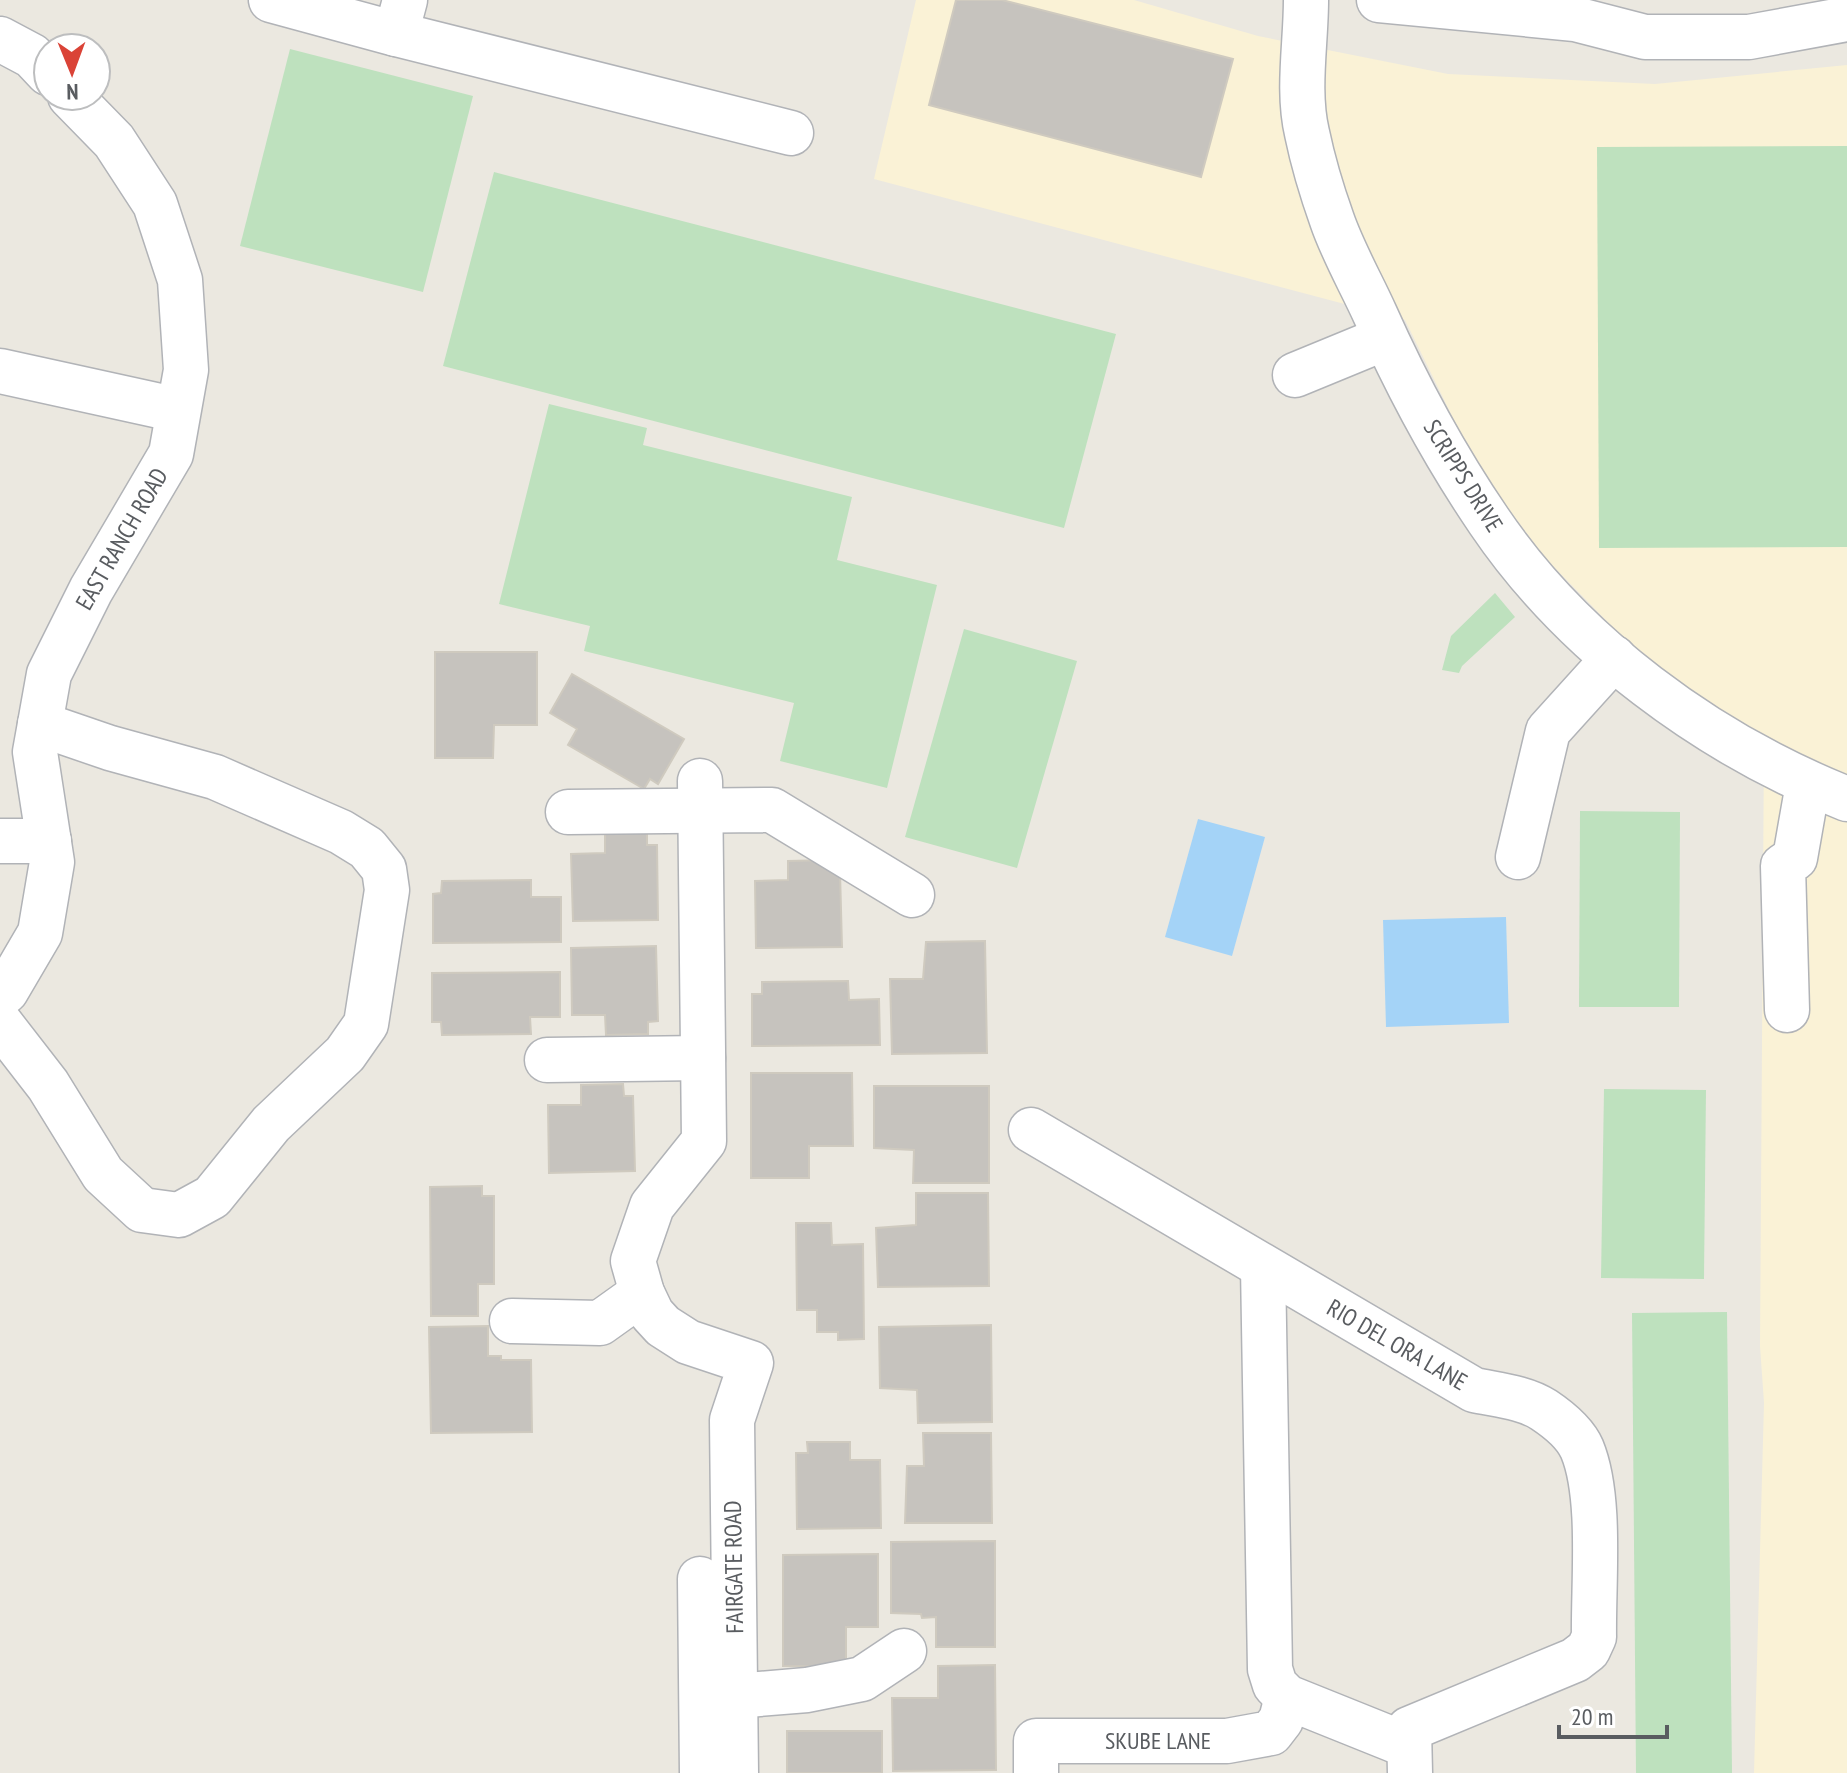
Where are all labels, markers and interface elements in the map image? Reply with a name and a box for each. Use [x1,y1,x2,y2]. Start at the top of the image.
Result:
north arrow [32,32,112,112]
text: N [66,78,79,106]
street label: SCRIPPS DRIVE [1417,414,1510,538]
street label: EAST RANCH ROAD [68,462,175,615]
street label: RIO DEL ORA LANE [1322,1292,1473,1397]
street label: FAIRGATE ROAD [717,1500,750,1634]
scale bar [1559,1689,1667,1739]
text: 20 m [1571,1701,1613,1732]
street label: SKUBE LANE [1105,1725,1211,1756]

